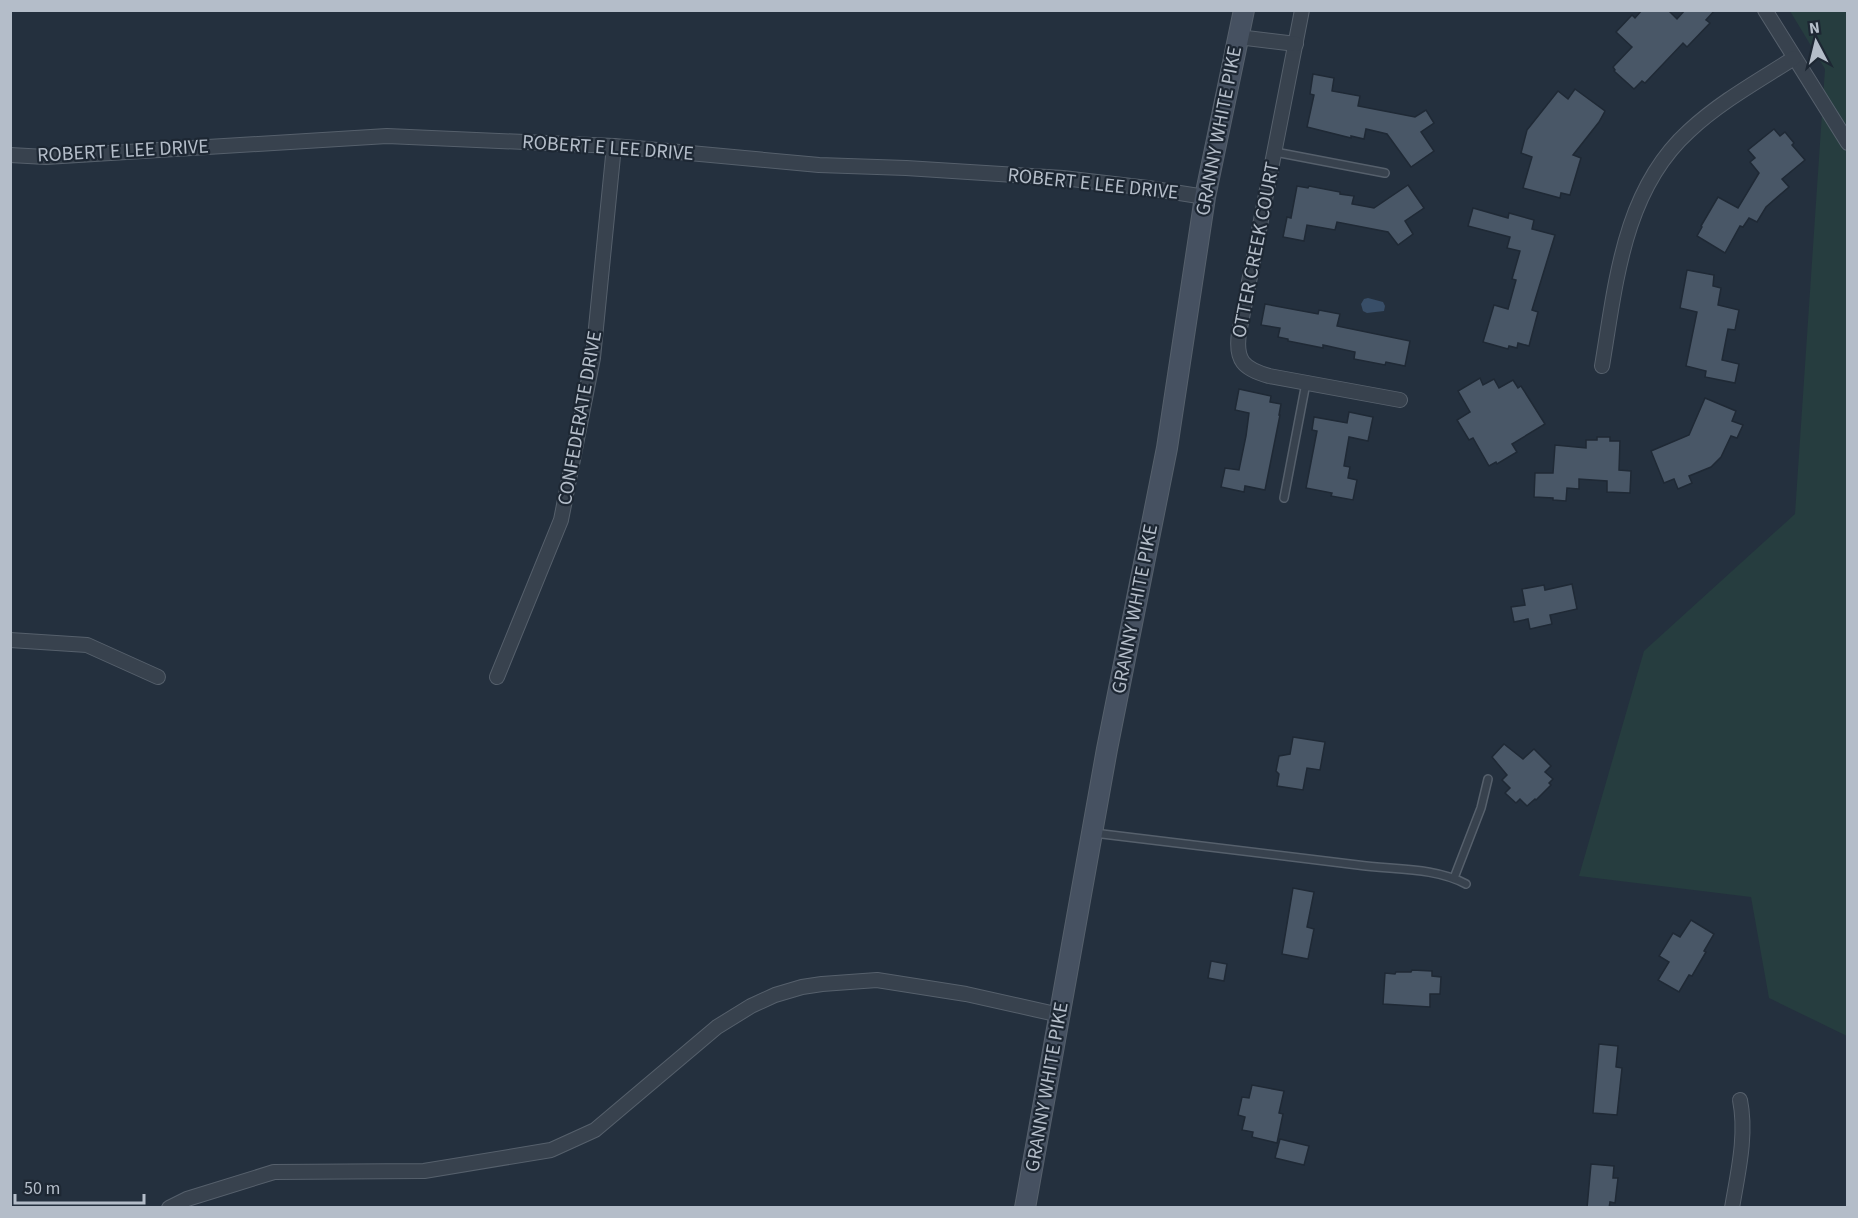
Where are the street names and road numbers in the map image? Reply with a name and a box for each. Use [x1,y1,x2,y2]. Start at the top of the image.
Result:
street label: GRANNY WHITE PIKE [1189,44,1249,218]
street label: ROBERT E LEE DRIVE [521,128,695,168]
street label: ROBERT E LEE DRIVE [36,133,210,169]
street label: OTTER CREEK COURT [1225,159,1287,340]
street label: ROBERT E LEE DRIVE [1006,161,1180,207]
street label: CONFEDERATE DRIVE [551,329,609,507]
street label: GRANNY WHITE PIKE [1105,522,1165,696]
street label: GRANNY WHITE PIKE [1018,1000,1076,1174]

